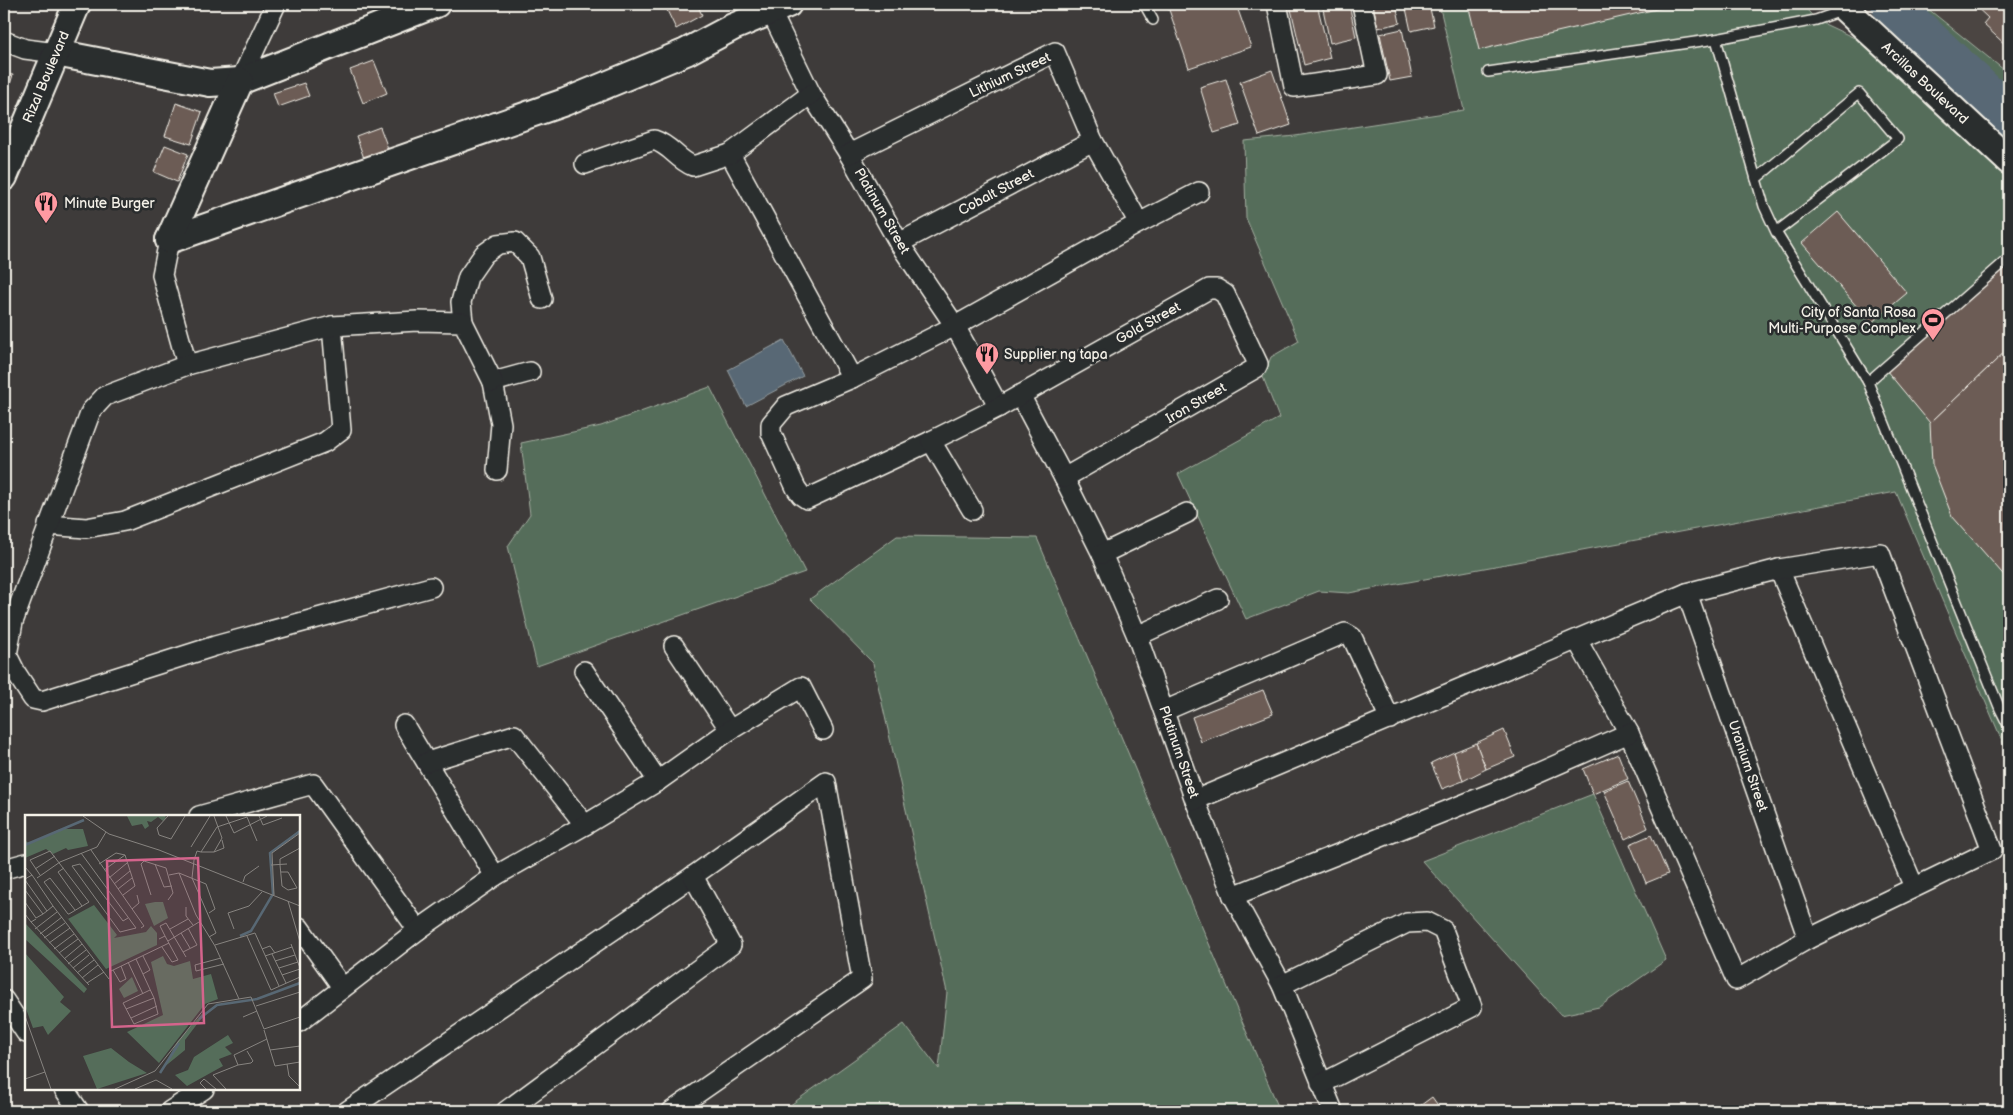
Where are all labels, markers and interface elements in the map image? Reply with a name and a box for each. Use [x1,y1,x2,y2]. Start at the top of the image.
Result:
street label: Rizal Boulevard [19,28,73,126]
street label: Arcillas Boulevard [1878,38,1972,128]
street label: Lithium Street [967,48,1054,101]
street label: Platinum Street [851,165,914,258]
street label: Cobalt Street [955,165,1037,219]
restaurant icon: Minute Burger [33,190,59,224]
place label: Minute Burger [64,195,156,212]
street label: Gold Street [1113,298,1184,348]
place label: City of Santa Rosa Multi-Purpose Complex [1768,304,1916,337]
sports icon: City of Santa Rosa Multi-Purpose Complex [1920,307,1946,341]
restaurant icon: Supplier ng tapa [974,341,1000,375]
place label: Supplier ng tapa [1004,346,1108,363]
street label: Iron Street [1163,379,1230,427]
street label: Platinum Street [1155,704,1203,801]
street label: Uranium Street [1724,718,1772,815]
inset map [25,815,300,1090]

